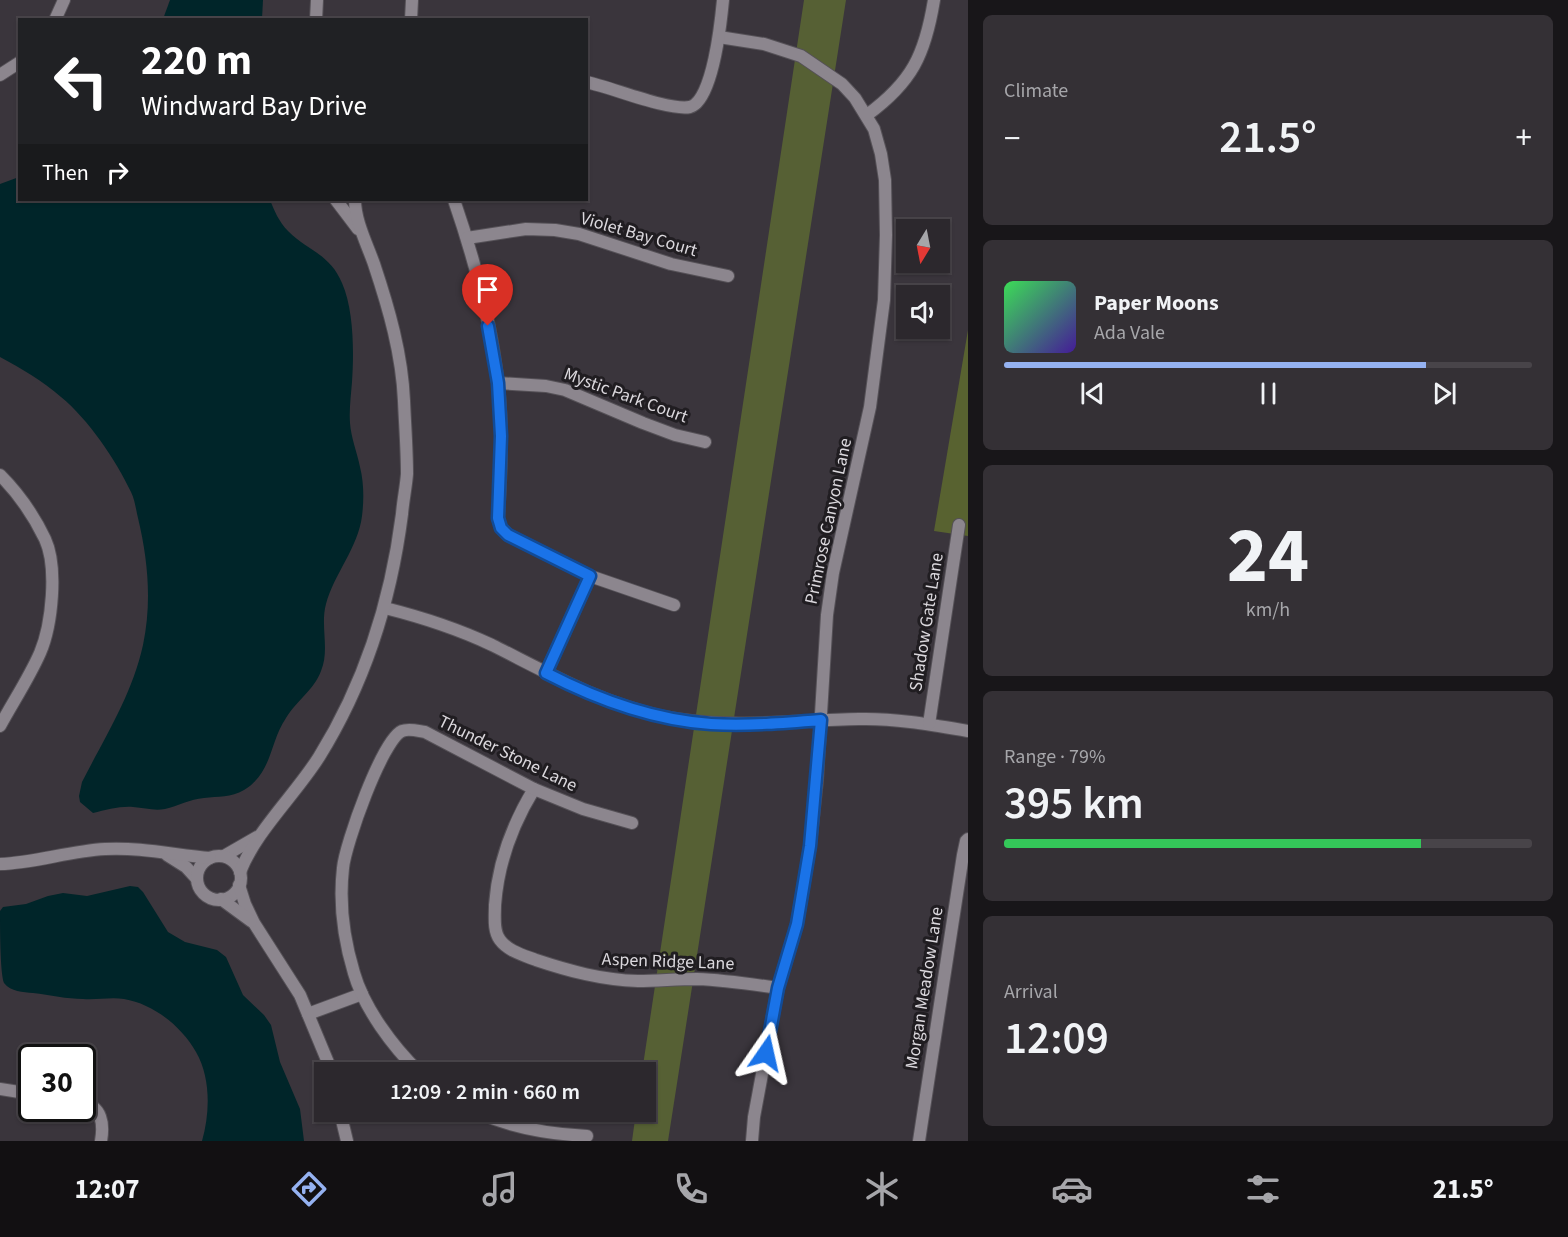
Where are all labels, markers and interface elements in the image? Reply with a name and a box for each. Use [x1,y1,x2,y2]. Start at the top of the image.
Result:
text: 220 m [141,31,252,91]
icon: left [42,42,120,120]
text: Climate [1004,77,1068,105]
text: Windward Bay Drive [141,87,367,126]
text: 21.5° [1219,106,1317,170]
text: − [1004,115,1020,162]
text: + [1516,115,1532,162]
icon: right [101,156,134,189]
text: Then [42,157,89,189]
street label: Violet Bay Court [578,206,700,263]
north arrow [896,219,950,273]
map controls [896,219,950,339]
pin [462,264,513,326]
icon: arrive [471,273,504,306]
button: sound [896,285,950,339]
text: Paper Moons [1094,287,1219,319]
text: Ada Vale [1094,319,1165,347]
street label: Mystic Park Court [560,361,691,430]
icon: previous [1076,377,1109,410]
icon: pause [1252,377,1285,410]
icon: next [1428,377,1461,410]
street label: Primrose Canyon Lane [799,436,858,606]
text: 24 [1227,501,1309,612]
street label: Shadow Gate Lane [903,551,950,693]
text: km/h [1246,596,1290,624]
street label: Thunder Stone Lane [434,709,581,798]
text: Range · 79% [1004,743,1105,771]
text: 395 km [1004,772,1144,836]
street label: Morgan Meadow Lane [899,905,950,1071]
street label: Aspen Ridge Lane [601,947,735,976]
text: Arrival [1004,978,1058,1006]
text: 12:09 [1004,1007,1109,1071]
position arrow [734,1021,798,1085]
speed limit sign: 30 [18,1044,96,1122]
text: 12:09 · 2 min · 660 m [390,1076,580,1108]
icon: directions [288,1168,330,1210]
icon: music [479,1168,521,1210]
icon: phone [670,1168,712,1210]
icon: climate [861,1168,903,1210]
icon: car [1051,1168,1093,1210]
icon: filters [1242,1168,1284,1210]
text: 12:07 [74,1170,140,1209]
text: 21.5° [1433,1170,1494,1209]

